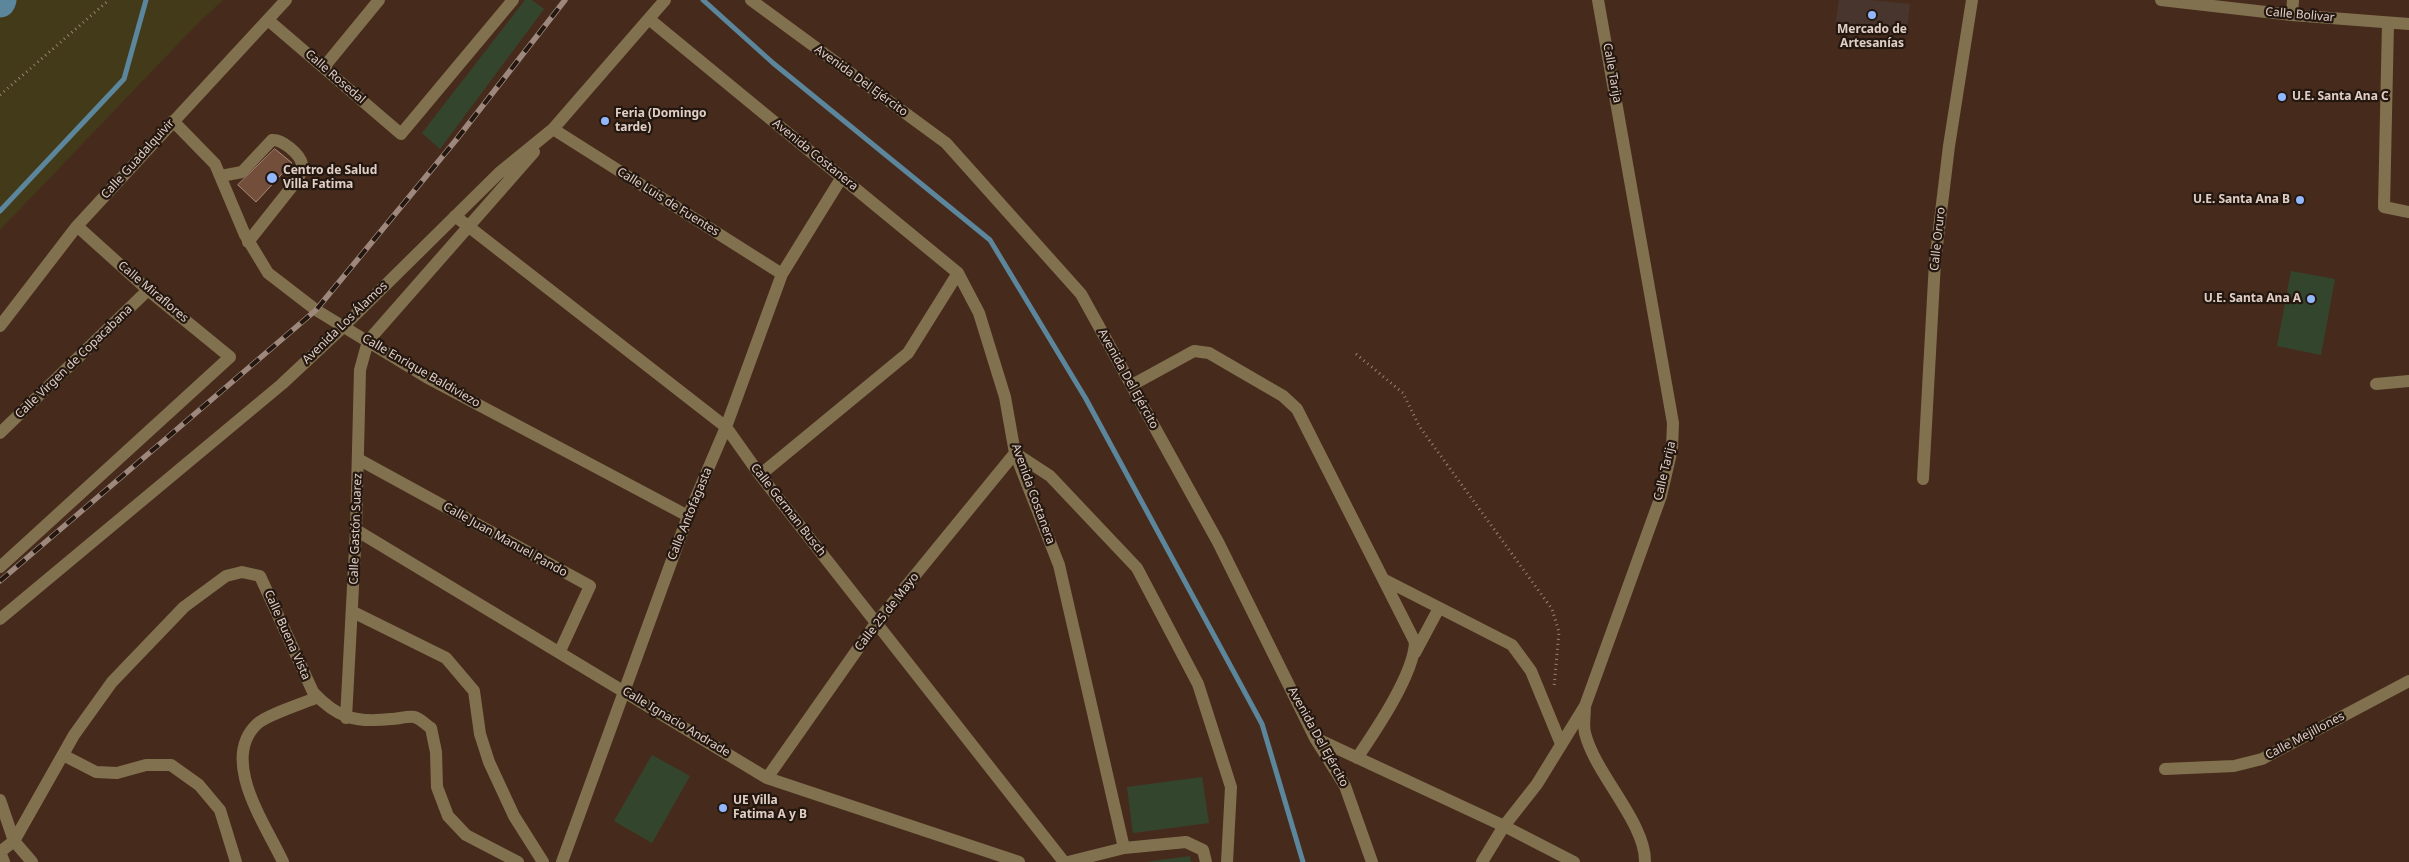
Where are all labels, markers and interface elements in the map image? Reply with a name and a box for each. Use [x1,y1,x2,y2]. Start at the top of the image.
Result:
street label: Calle Bolivar [2265,5,2335,25]
marker: Mercado de Artesanías [1866,9,1878,21]
place label: Mercado de Artesanías [1837,23,1907,51]
street label: Avenida Del Ejército [812,42,910,120]
street label: Calle Tarija [1600,42,1624,104]
street label: Calle Rosedal [302,47,368,107]
place label: U.E. Santa Ana C [2292,90,2389,104]
marker: U.E. Santa Ana C [2276,91,2288,103]
place label: Feria (Domingo tarde) [615,107,707,135]
marker: Feria (Domingo tarde) [599,115,611,127]
street label: Calle Guadalquivir [98,116,178,202]
street label: Avenida Costanera [769,116,861,194]
place label: Centro de Salud Villa Fatima [283,164,377,192]
street label: Calle Luis de Fuentes [614,165,722,239]
marker: Centro de Salud Villa Fatima [265,171,279,185]
place label: U.E. Santa Ana B [2193,193,2290,207]
marker: U.E. Santa Ana B [2294,194,2306,206]
street label: Calle Oruro [1927,206,1949,272]
street label: Calle Miraflores [115,258,191,326]
street label: Avenida Los Álamos [300,279,390,367]
place label: U.E. Santa Ana A [2204,292,2301,306]
marker: U.E. Santa Ana A [2305,293,2317,305]
street label: Calle Virgen de Copacabana [12,302,136,422]
street label: Avenida Del Ejército [1095,327,1161,431]
street label: Calle Enrique Baldiviezo [359,331,483,411]
street label: Calle Tarija [1651,440,1679,502]
street label: Avenida Costanera [1008,442,1058,546]
street label: Calle German Busch [747,461,829,559]
street label: Calle Antofagasta [665,465,715,563]
street label: Calle Gastón Suarez [347,473,365,585]
street label: Calle Juan Manuel Pando [440,500,570,580]
street label: Calle 25 de Mayo [852,570,922,654]
street label: Calle Buena Vista [261,588,313,682]
street label: Calle Ignacio Andrade [619,684,733,760]
street label: Avenida Del Ejército [1285,685,1351,789]
street label: Calle Mejillones [2263,709,2347,763]
place label: UE Villa Fatima A y B [733,794,807,822]
marker: UE Villa Fatima A y B [717,802,729,814]

